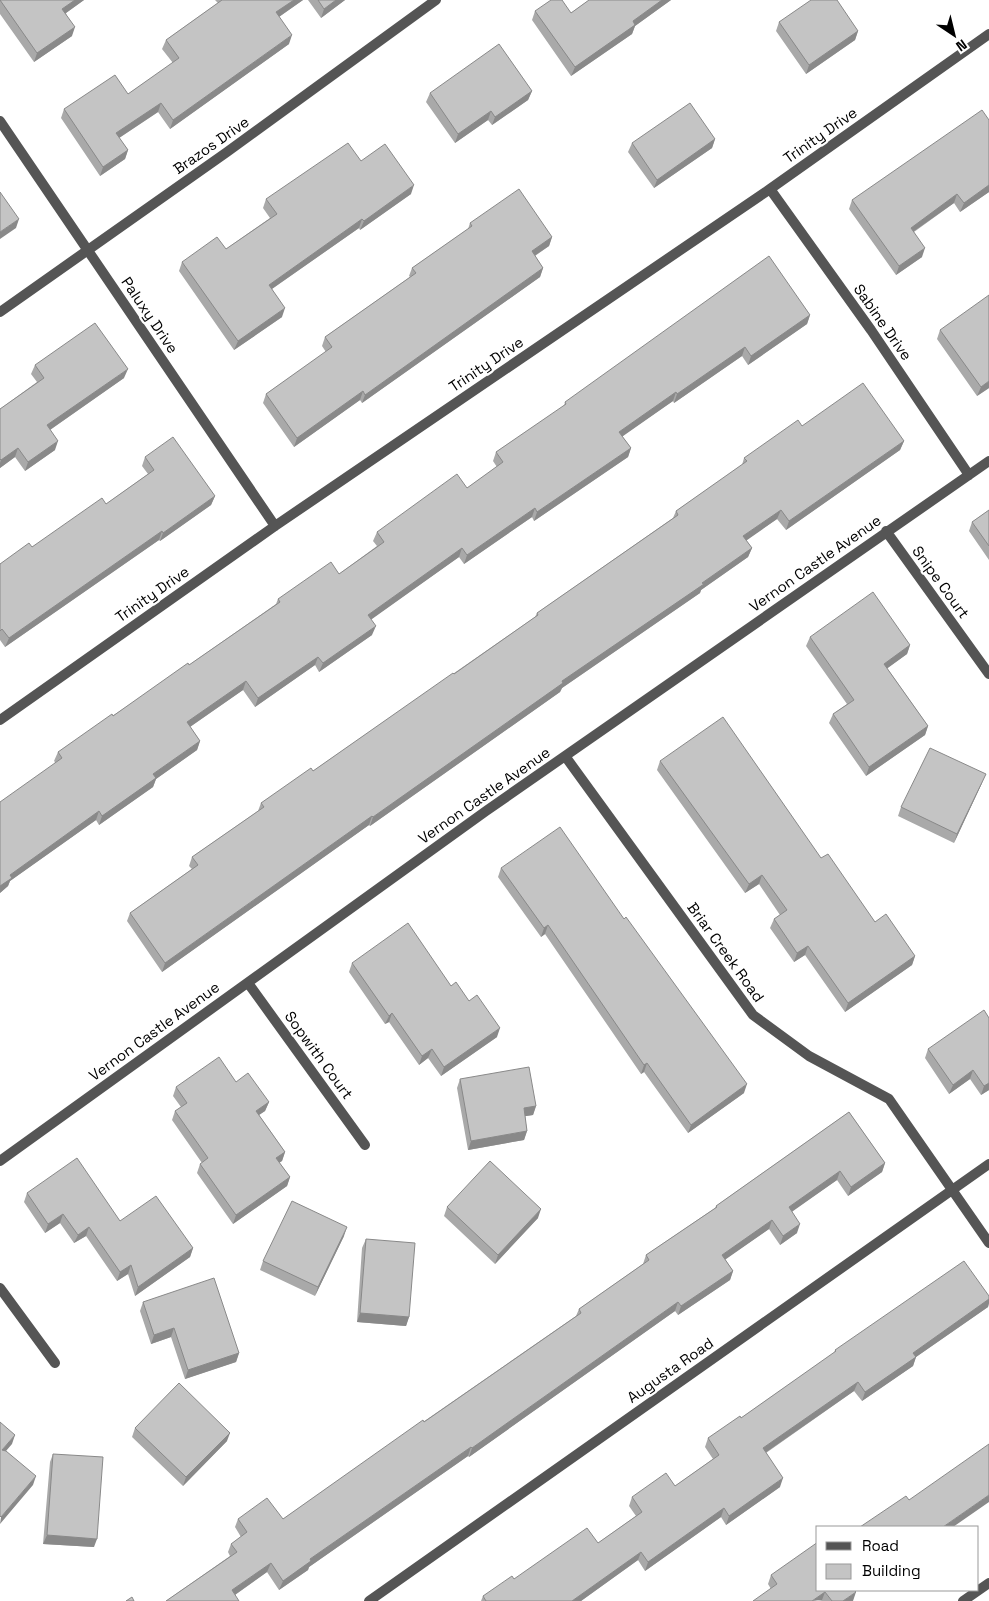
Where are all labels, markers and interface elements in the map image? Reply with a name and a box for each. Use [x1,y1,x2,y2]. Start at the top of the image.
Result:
north arrow [929,10,979,60]
text: N [952,36,970,56]
street label: Trinity Drive [779,103,861,167]
street label: Brazos Drive [169,112,253,178]
street label: Paluxy Drive [117,273,183,357]
street label: Sabine Drive [850,280,916,364]
street label: Trinity Drive [445,332,527,396]
street label: Vernon Castle Avenue [745,510,885,616]
street label: Snipe Court [908,542,974,622]
street label: Trinity Drive [111,562,193,626]
street label: Vernon Castle Avenue [414,742,554,848]
street label: Briar Creek Road [683,898,769,1006]
street label: Vernon Castle Avenue [85,977,223,1085]
street label: Sopwith Court [281,1007,357,1103]
street label: Augusta Road [623,1333,717,1407]
legend [816,1526,979,1591]
text: Road [862,1536,899,1555]
text: Building [862,1561,921,1580]

